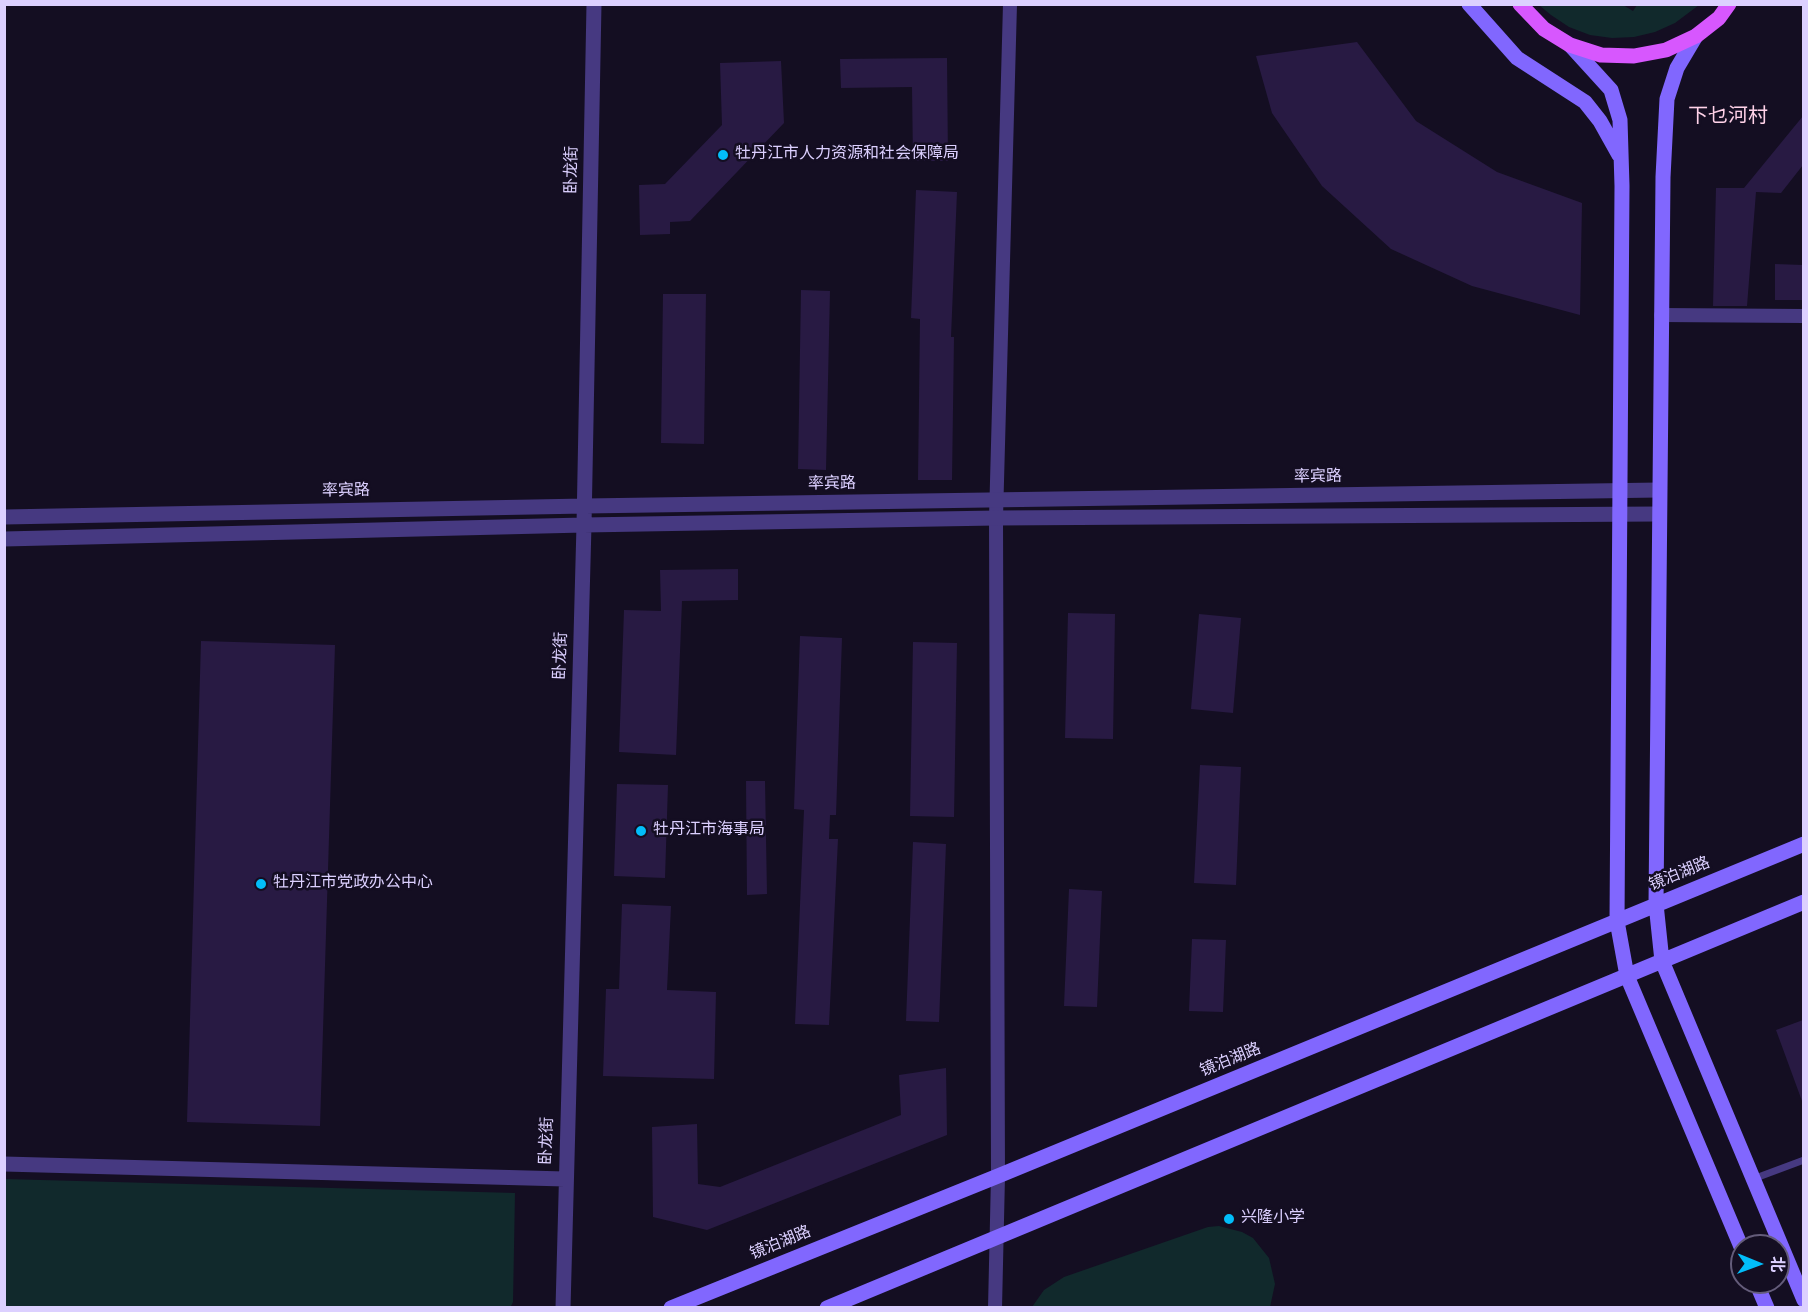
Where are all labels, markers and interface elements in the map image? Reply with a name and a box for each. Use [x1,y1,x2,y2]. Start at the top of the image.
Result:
district label: 下乜河村 [1688,106,1768,130]
place label: 牡丹江市人力资源和社会保障局 [735,145,959,165]
street label: 卧龙街 [563,146,583,194]
marker: 牡丹江市人力资源和社会保障局 [716,148,730,162]
street label: 率宾路 [1294,468,1342,488]
street label: 率宾路 [808,475,856,495]
street label: 率宾路 [322,482,370,502]
street label: 卧龙街 [552,632,572,680]
place label: 牡丹江市海事局 [653,821,765,841]
marker: 牡丹江市海事局 [634,824,648,838]
street label: 镜泊湖路 [1647,854,1713,896]
place label: 牡丹江市党政办公中心 [273,874,433,894]
marker: 牡丹江市党政办公中心 [254,877,268,891]
street label: 镜泊湖路 [1198,1040,1264,1082]
street label: 卧龙街 [538,1117,558,1165]
place label: 兴隆小学 [1241,1209,1305,1229]
marker: 兴隆小学 [1222,1212,1236,1226]
street label: 镜泊湖路 [748,1223,814,1265]
north arrow [1730,1234,1790,1294]
text: 北 [1766,1256,1786,1272]

